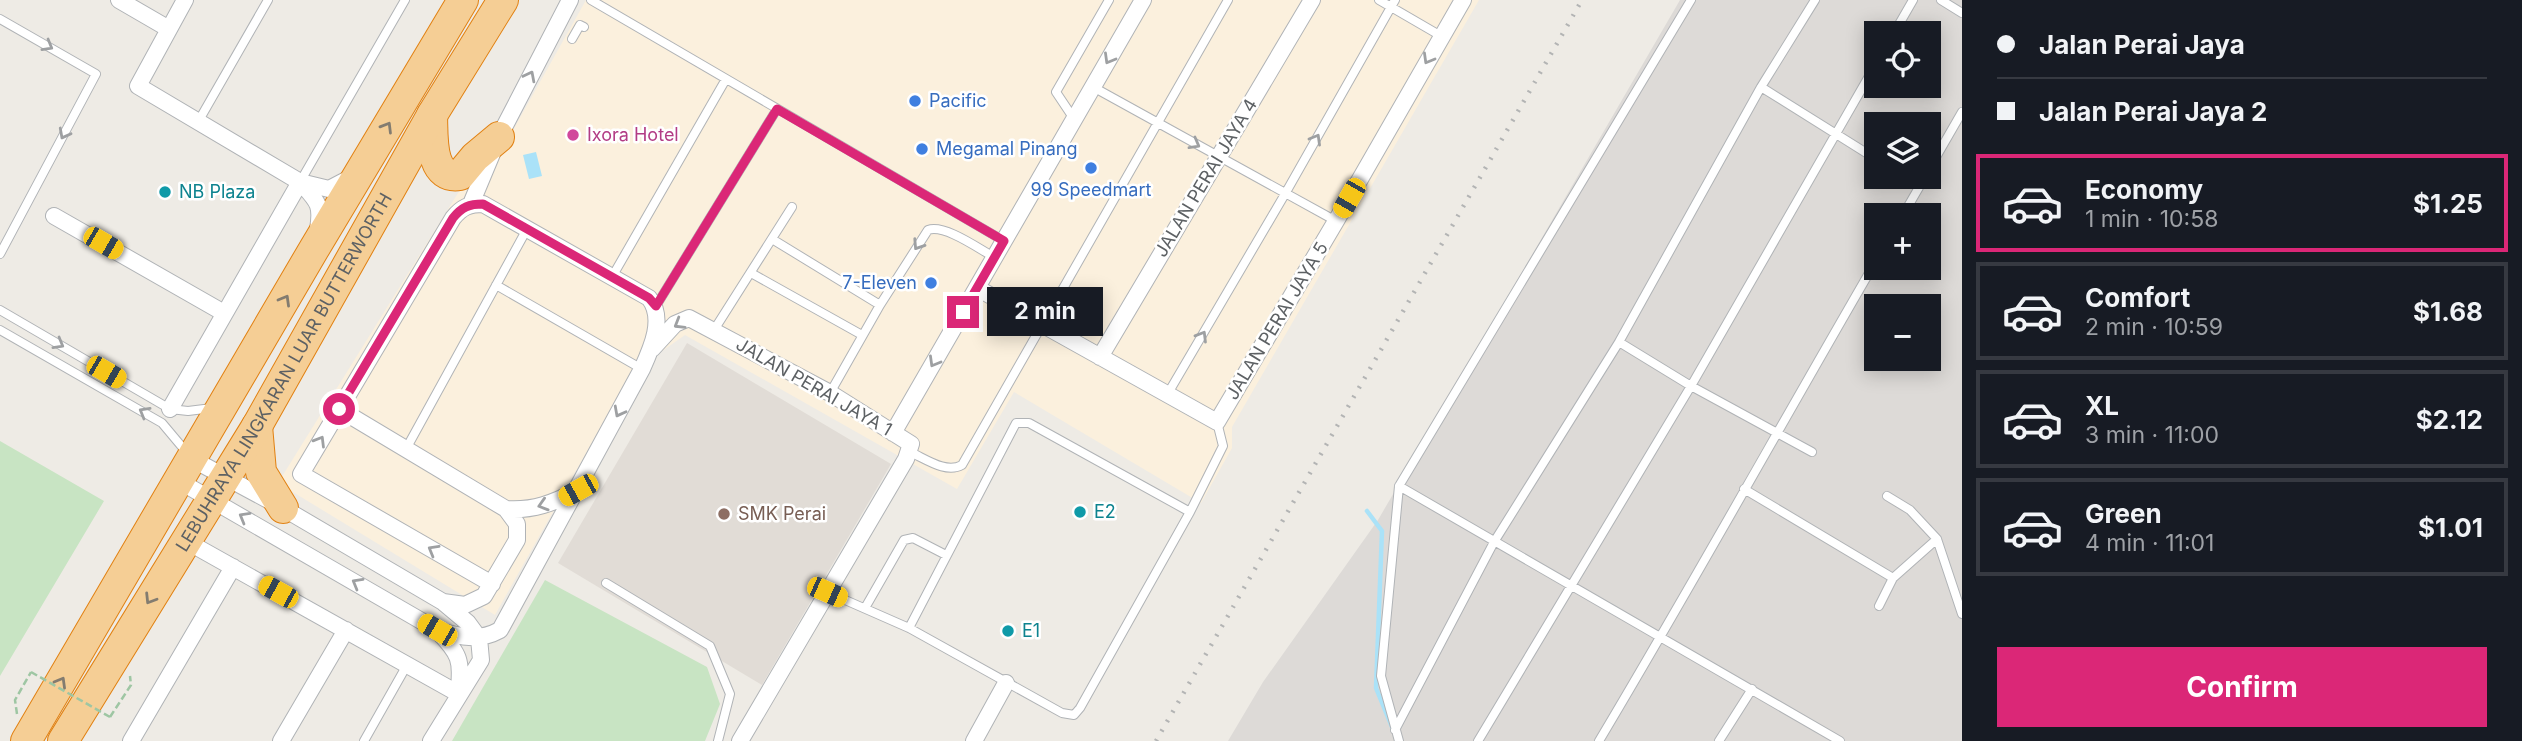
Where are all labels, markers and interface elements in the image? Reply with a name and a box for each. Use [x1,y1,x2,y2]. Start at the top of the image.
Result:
map controls [1864,21,1941,371]
button: locate [1864,21,1941,98]
text: Jalan Perai Jaya [2039,29,2245,60]
one-way arrow [41,38,54,51]
one-way arrow [1104,52,1117,65]
one-way arrow [1423,52,1436,64]
one-way arrow [521,71,535,83]
place label: Pacific [929,90,987,111]
marker: Pacific [907,93,923,109]
street label: JALAN PERAI JAYA 4 [1150,95,1261,261]
text: Jalan Perai Jaya 2 [2039,96,2267,127]
button: layers [1864,112,1941,189]
one-way arrow [378,121,391,134]
place label: Ixora Hotel [587,124,679,145]
one-way arrow [59,127,72,139]
marker: Ixora Hotel [565,127,581,143]
one-way arrow [1308,134,1321,147]
one-way arrow [1188,136,1201,149]
place label: Megamal Pinang [936,138,1077,159]
marker: Megamal Pinang [914,141,930,157]
marker: 99 Speedmart [1083,160,1099,176]
icon: car [2001,172,2064,235]
text: Economy [2085,174,2203,205]
car [1330,175,1369,221]
place label: 99 Speedmart [1031,179,1152,200]
place label: NB Plaza [179,181,255,202]
marker: NB Plaza [157,184,173,200]
text: $1.25 [2413,188,2483,219]
street label: LEBUHRAYA LINGKARAN LUAR BUTTERWORTH [171,189,396,555]
button: + [1864,203,1941,280]
text: 1 min · 10:58 [2085,205,2218,233]
car [80,223,127,263]
one-way arrow [914,238,927,251]
street label: JALAN PERAI JAYA 5 [1221,238,1332,403]
place label: 7-Eleven [842,272,917,293]
marker: 7-Eleven [923,275,939,291]
icon: car [2001,280,2064,343]
text: Comfort [2085,282,2190,313]
callout: 2 min [988,288,1103,336]
one-way arrow [277,294,290,307]
button: − [1864,294,1941,371]
route end [947,296,979,328]
text: $1.68 [2413,296,2483,327]
text: 2 min [1014,297,1076,325]
text: 2 min · 10:59 [2085,313,2223,341]
one-way arrow [674,316,687,329]
one-way arrow [1193,330,1206,343]
street label: JALAN PERAI JAYA 1 [733,333,896,440]
one-way arrow [51,336,64,349]
car [83,352,130,392]
one-way arrow [929,355,942,368]
icon: car [2001,388,2064,451]
text: XL [2085,390,2119,421]
route start [323,393,355,425]
text: $2.12 [2416,404,2483,435]
one-way arrow [614,405,627,417]
one-way arrow [138,407,151,420]
text: 3 min · 11:00 [2085,421,2219,449]
one-way arrow [312,436,325,449]
car [555,471,602,509]
icon: car [2001,496,2064,559]
one-way arrow [537,497,549,512]
text: Green [2085,498,2162,529]
place label: E2 [1094,501,1116,522]
place label: SMK Perai [738,503,826,524]
marker: E2 [1072,504,1088,520]
marker: SMK Perai [716,506,732,522]
text: $1.01 [2418,512,2483,543]
one-way arrow [238,513,251,526]
text: 4 min · 11:01 [2085,529,2214,557]
one-way arrow [427,545,440,558]
car [255,573,302,611]
car [804,574,851,610]
one-way arrow [352,578,364,591]
one-way arrow [145,592,158,605]
car [414,610,461,650]
place label: E1 [1022,620,1040,641]
marker: E1 [1000,623,1016,639]
button: Confirm [1997,647,2487,727]
one-way arrow [52,677,65,690]

